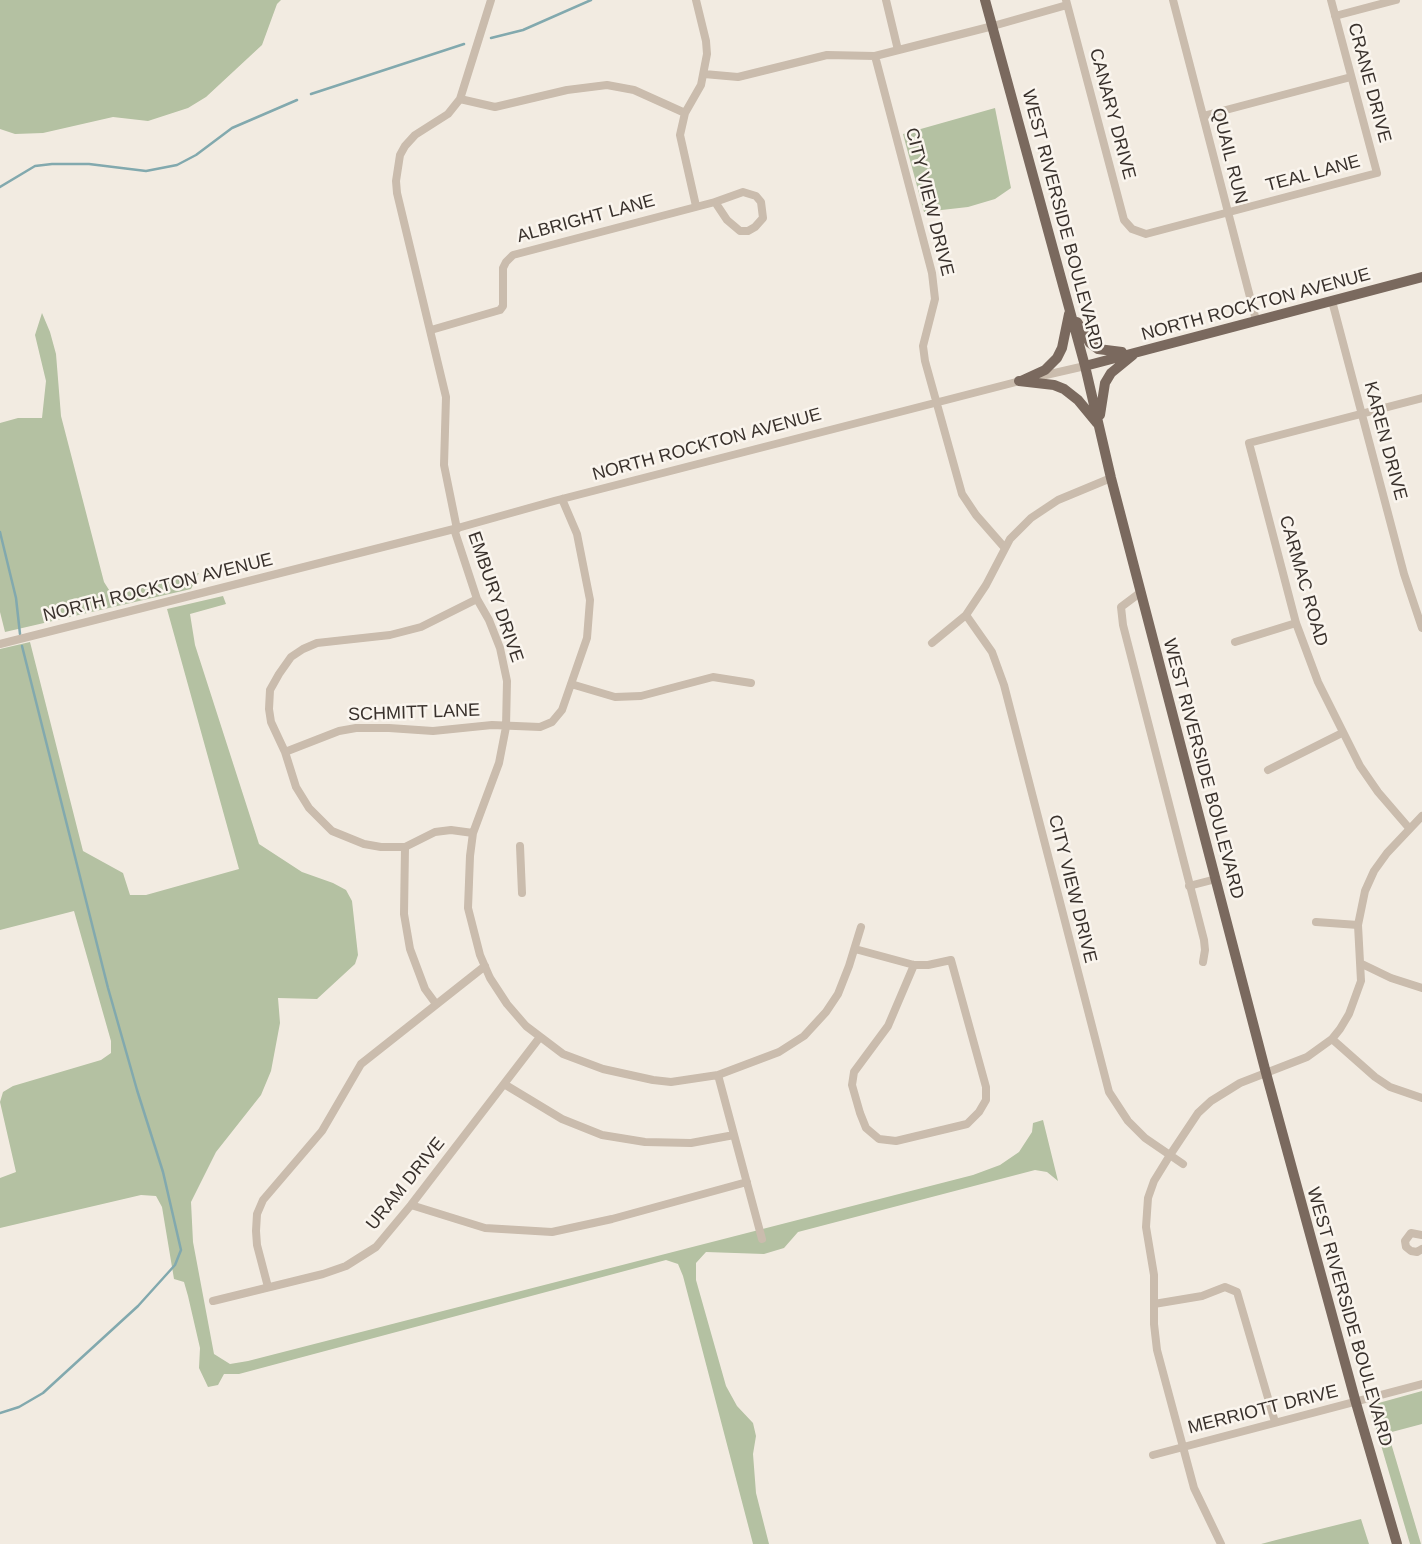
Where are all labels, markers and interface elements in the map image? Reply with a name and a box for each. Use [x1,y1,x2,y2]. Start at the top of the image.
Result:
street label: CRANE DRIVE [1343,21,1395,145]
street label: CANARY DRIVE [1084,46,1140,182]
street label: WEST RIVERSIDE BOULEVARD [1017,87,1107,353]
street label: QUAIL RUN [1207,106,1251,206]
street label: CITY VIEW DRIVE [900,126,958,278]
street label: TEAL LANE [1263,151,1363,197]
street label: ALBRIGHT LANE [515,190,657,248]
street label: NORTH ROCKTON AVENUE [1139,264,1373,346]
street label: KAREN DRIVE [1359,379,1411,503]
street label: NORTH ROCKTON AVENUE [590,404,824,486]
street label: CARMAC ROAD [1274,513,1332,649]
street label: EMBURY DRIVE [463,529,527,665]
street label: NORTH ROCKTON AVENUE [41,549,275,627]
street label: WEST RIVERSIDE BOULEVARD [1158,636,1248,902]
street label: SCHMITT LANE [348,700,480,726]
street label: CITY VIEW DRIVE [1043,813,1101,965]
street label: URAM DRIVE [362,1133,450,1235]
street label: WEST RIVERSIDE BOULEVARD [1302,1185,1396,1449]
street label: MERRIOTT DRIVE [1186,1381,1340,1439]

